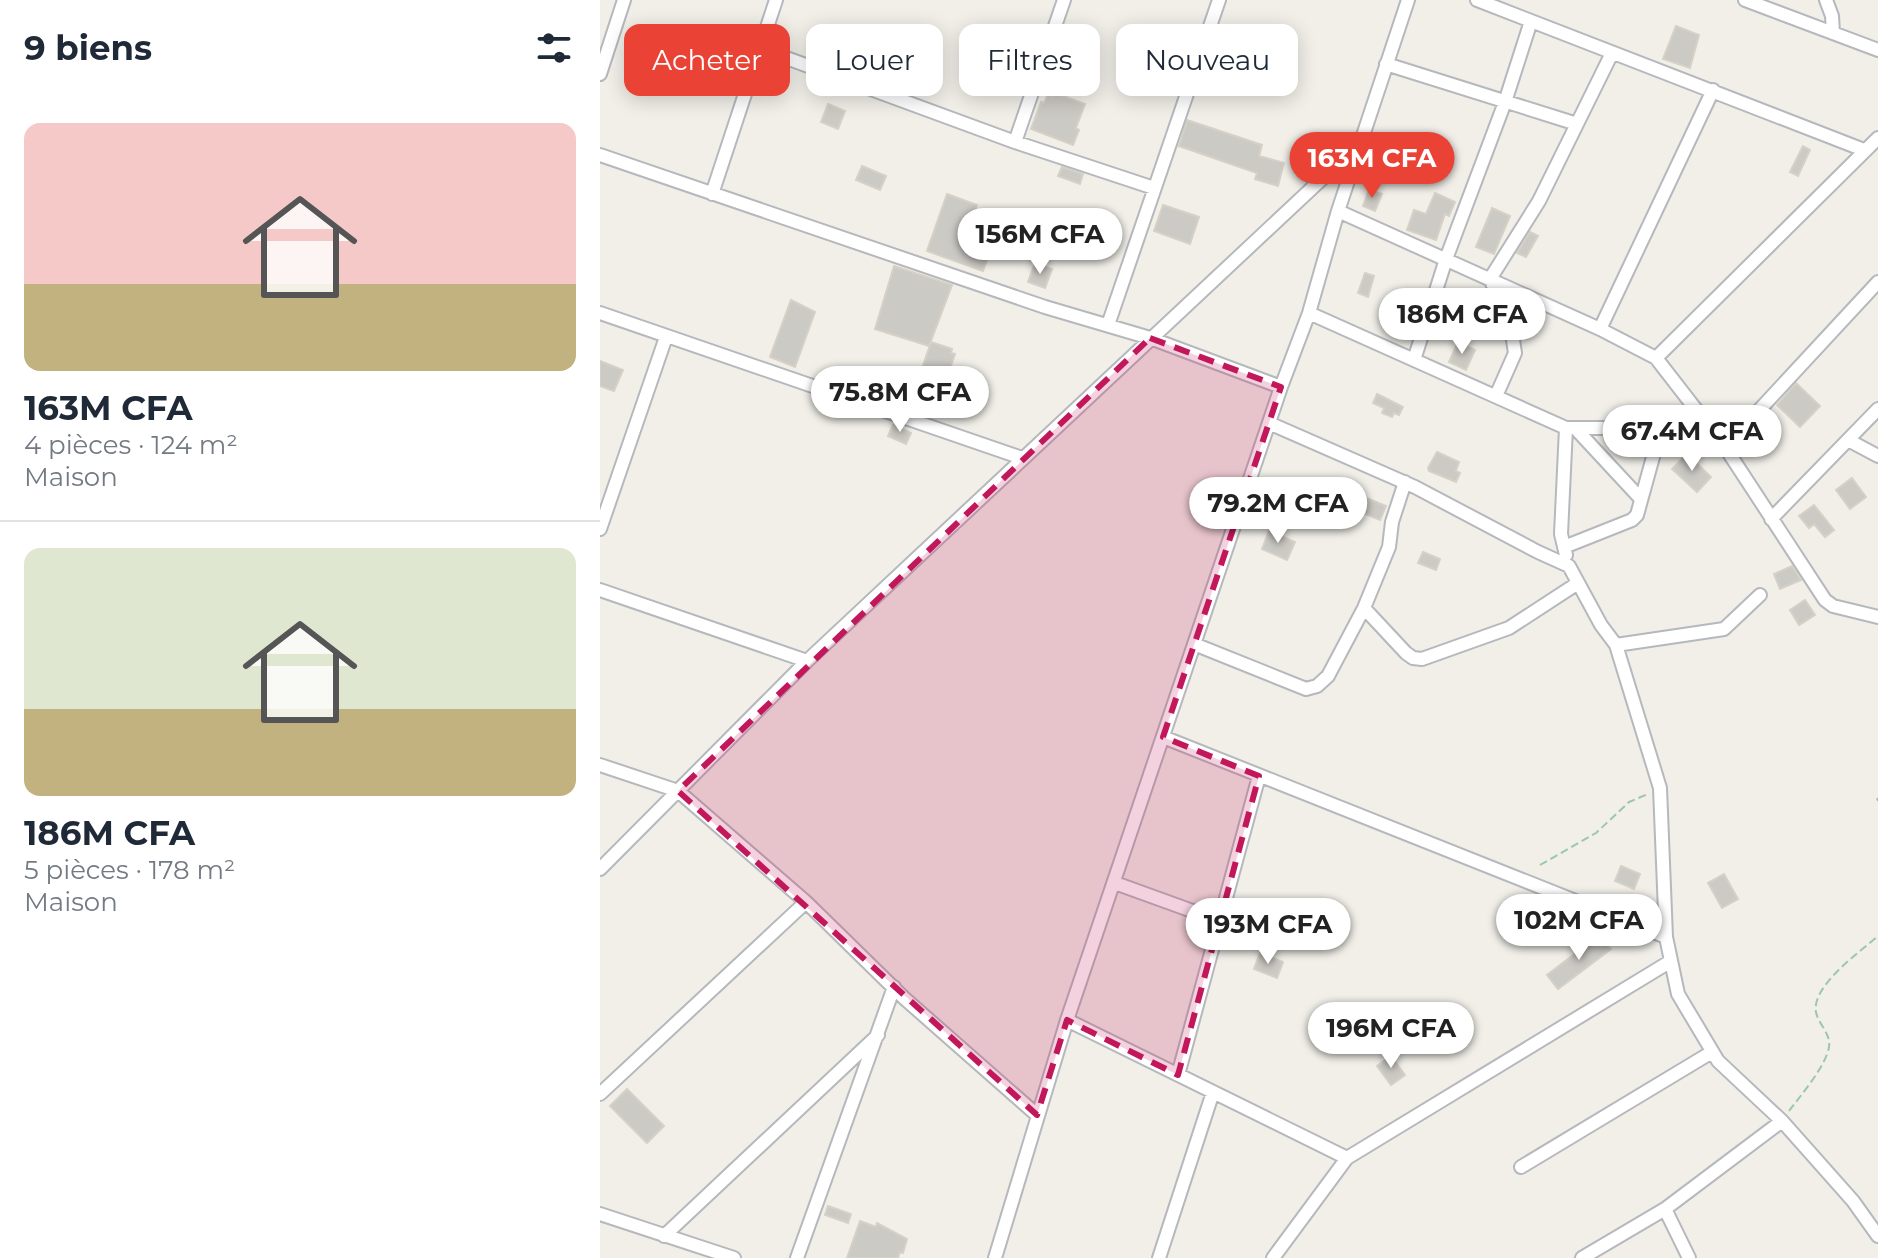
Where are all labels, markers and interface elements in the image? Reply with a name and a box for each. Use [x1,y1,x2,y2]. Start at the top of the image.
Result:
chip: Acheter [624,24,790,96]
chip: Louer [806,24,943,96]
chip: Filtres [959,24,1100,96]
chip: Nouveau [1116,24,1298,96]
icon: filters [532,26,576,70]
text: 9 biens [24,27,152,69]
pin: 163M CFA [1289,132,1455,200]
text: 163M CFA [1308,142,1436,174]
icon: home [228,175,372,319]
pin: 156M CFA [957,208,1123,276]
text: 156M CFA [975,218,1105,250]
pin: 186M CFA [1379,288,1545,356]
text: 186M CFA [1397,298,1527,330]
pin: 75.8M CFA [808,366,992,434]
text: 75.8M CFA [829,376,971,408]
text: 163M CFA [24,387,193,429]
pin: 67.4M CFA [1600,405,1784,473]
text: 67.4M CFA [1621,415,1763,447]
text: 4 pièces · 124 m² [24,429,238,461]
text: Maison [24,461,118,493]
pin: 79.2M CFA [1186,477,1370,545]
text: 79.2M CFA [1207,487,1349,519]
icon: home [228,600,372,744]
text: 186M CFA [24,812,195,854]
text: 5 pièces · 178 m² [24,854,235,886]
text: Maison [24,886,118,918]
pin: 102M CFA [1496,894,1662,962]
pin: 193M CFA [1185,898,1351,966]
text: 102M CFA [1514,904,1644,936]
text: 193M CFA [1204,908,1332,940]
pin: 196M CFA [1308,1002,1474,1070]
text: 196M CFA [1326,1012,1456,1044]

